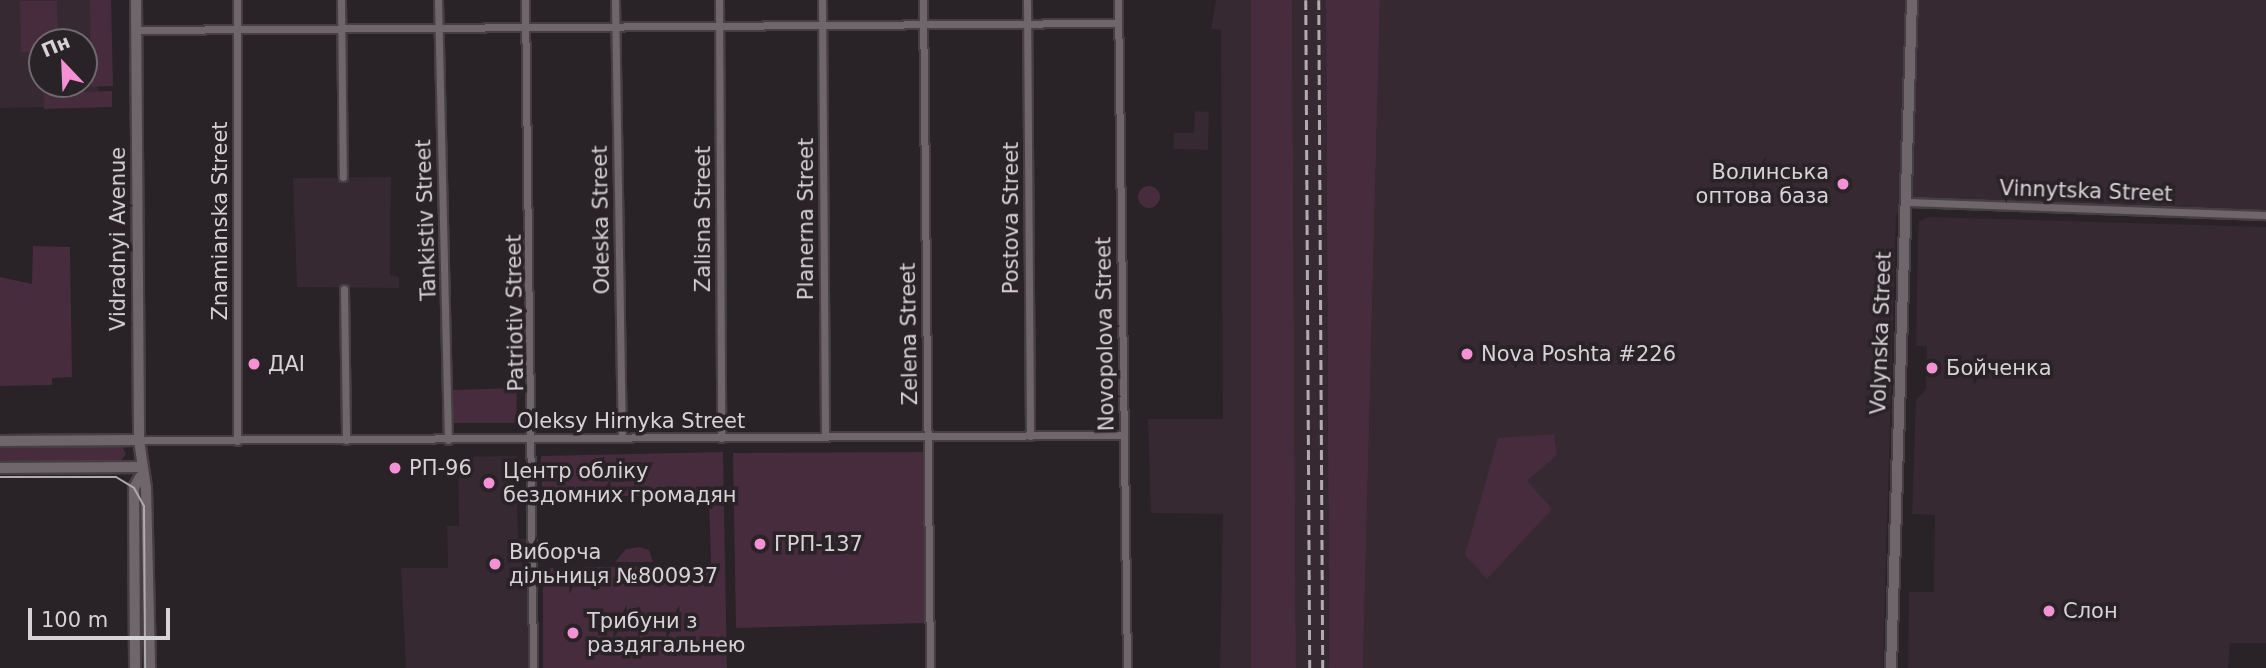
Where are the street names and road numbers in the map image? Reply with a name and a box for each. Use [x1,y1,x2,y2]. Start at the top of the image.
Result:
street label: Znamianska Street [207,121,233,321]
street label: Planerna Street [793,138,819,300]
street label: Tankistiv Street [411,139,441,301]
street label: Postova Street [998,142,1024,294]
street label: Odeska Street [587,145,615,295]
street label: Zalisna Street [690,146,716,292]
street label: Vidradnyi Avenue [105,147,131,331]
street label: Vinnytska Street [1999,175,2173,207]
street label: Patriotiv Street [501,234,529,392]
street label: Novopolova Street [1091,237,1119,431]
street label: Volynska Street [1866,251,1896,415]
street label: Zelena Street [895,262,923,406]
street label: Oleksy Hirnyka Street [517,408,745,434]

